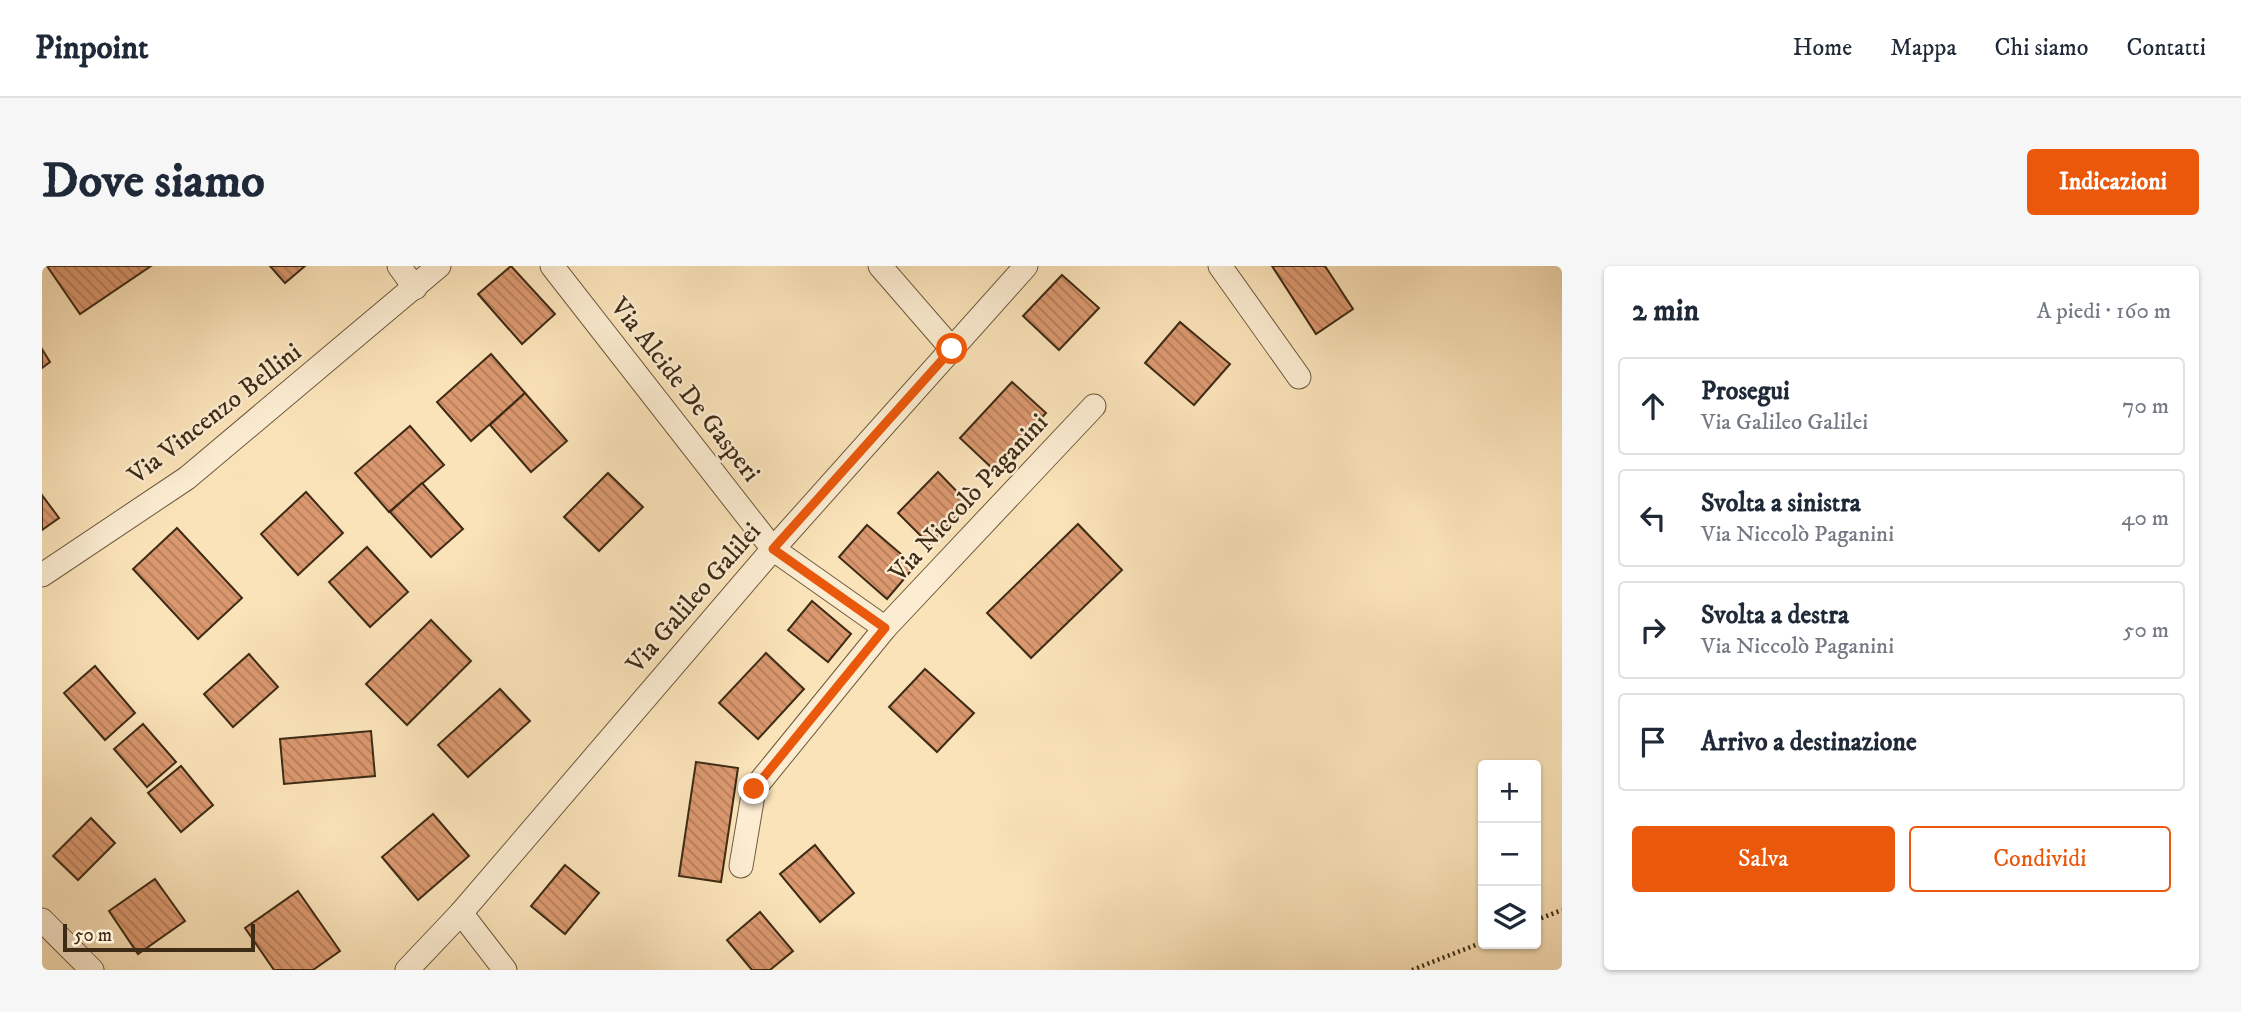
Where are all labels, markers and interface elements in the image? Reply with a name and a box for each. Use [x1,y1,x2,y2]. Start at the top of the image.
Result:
text: Pinpoint [35,28,149,69]
text: Home [1793,33,1852,63]
text: Mappa [1890,33,1957,63]
text: Chi siamo [1995,33,2089,63]
text: Contatti [2127,33,2206,63]
button: Indicazioni [2027,149,2199,215]
text: Dove siamo [42,151,265,213]
street label: Via Alcide De Gasperi [602,290,767,489]
text: 2 min [1632,293,1699,330]
text: A piedi · 160 m [2037,297,2171,326]
route start [936,333,967,364]
street label: Via Vincenzo Bellini [121,336,308,493]
text: Prosegui [1701,375,1790,408]
icon: ahead [1634,387,1672,425]
text: 70 m [2122,392,2169,421]
street label: Via Niccolò Paganini [882,407,1055,590]
text: Via Galileo Galilei [1701,408,1868,437]
text: Svolta a sinistra [1701,487,1861,520]
icon: left [1634,499,1672,537]
text: 40 m [2121,504,2169,533]
street label: Via Galileo Galilei [619,516,768,681]
text: Via Niccolò Paganini [1701,520,1894,549]
text: Svolta a destra [1701,599,1849,632]
icon: right [1634,611,1672,649]
text: 50 m [2123,616,2169,645]
text: Via Niccolò Paganini [1701,632,1894,661]
icon: arrive [1634,723,1672,761]
text: Arrivo a destinazione [1701,726,1917,759]
map controls [1478,760,1541,949]
button: + [1478,760,1541,823]
route end [738,773,769,804]
button: − [1478,823,1541,886]
button: Salva [1632,826,1895,892]
button: Condividi [1909,826,2171,892]
button: layers [1478,886,1541,949]
scale bar [63,921,256,953]
text: 50 m [74,924,112,947]

